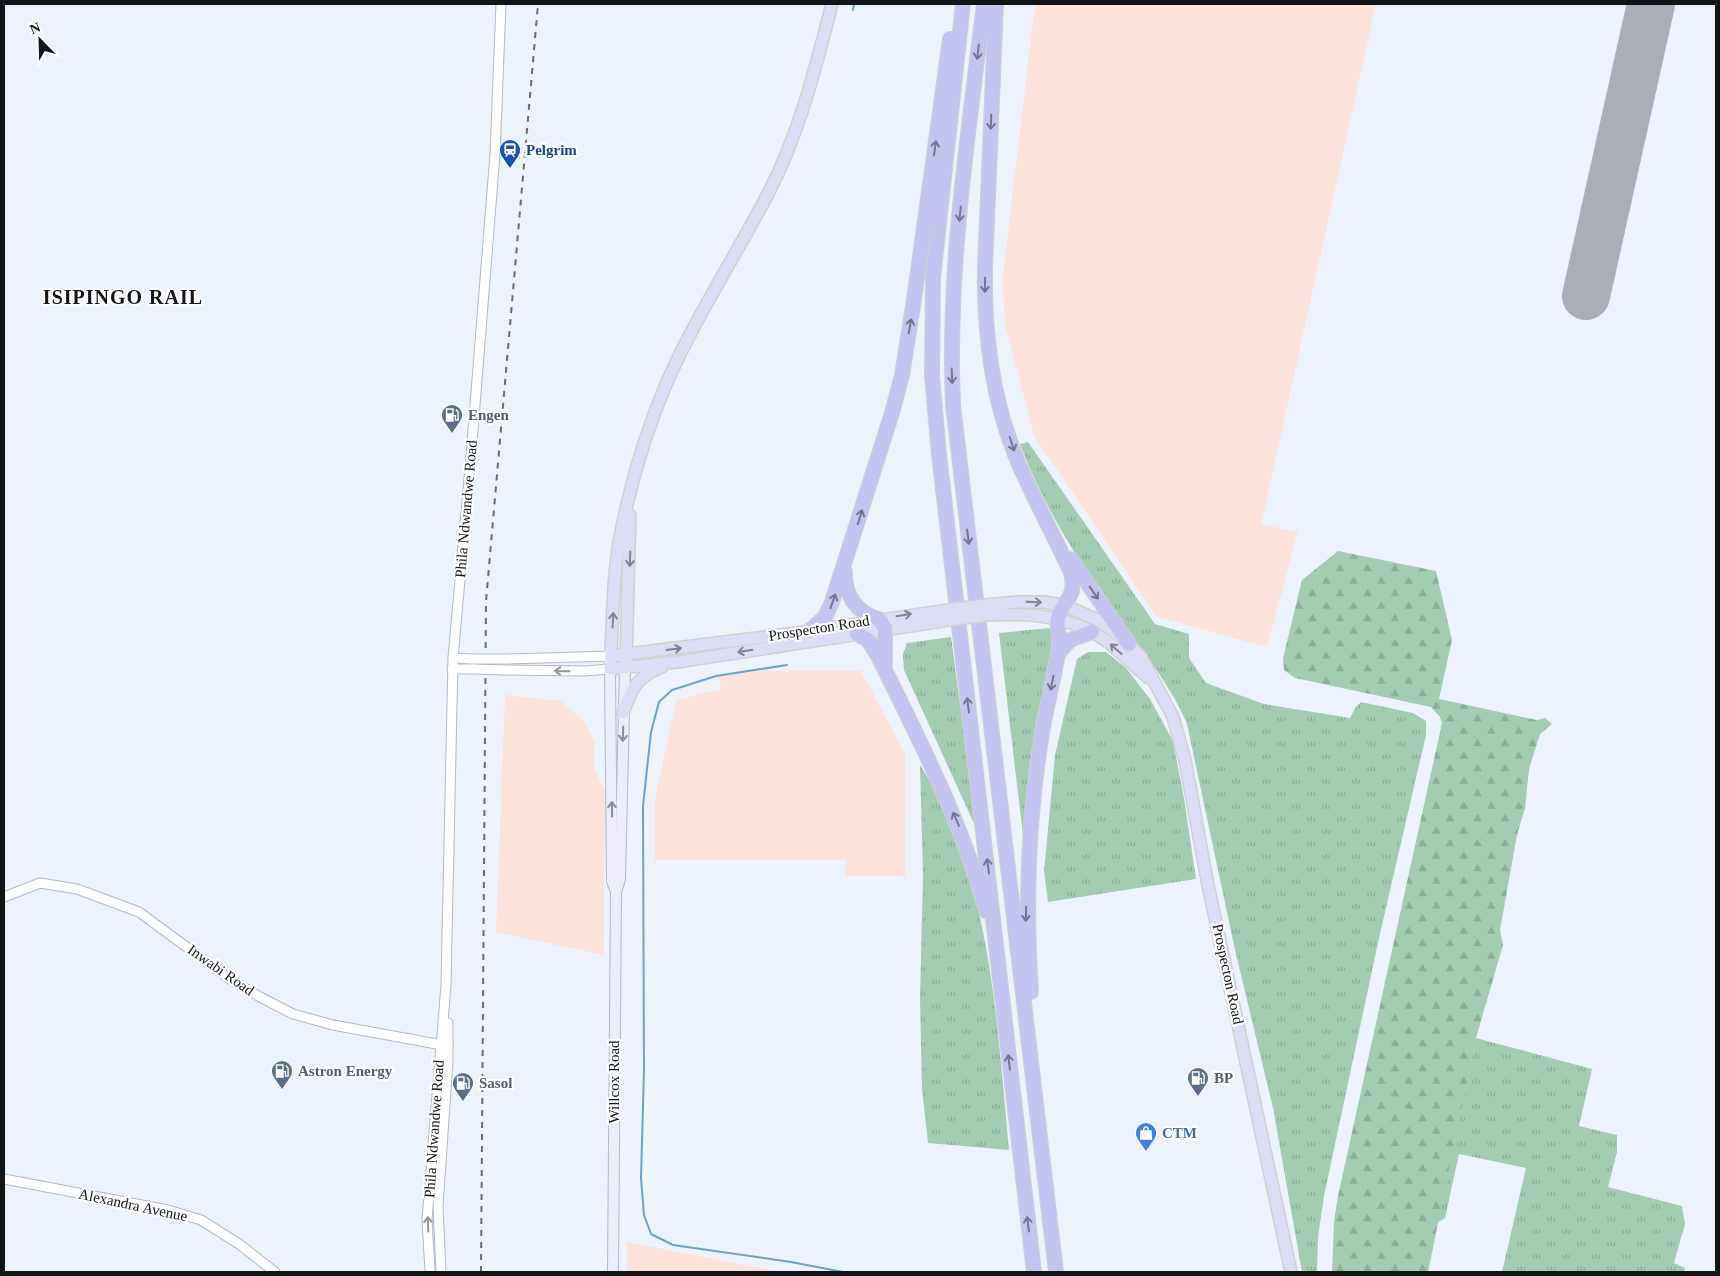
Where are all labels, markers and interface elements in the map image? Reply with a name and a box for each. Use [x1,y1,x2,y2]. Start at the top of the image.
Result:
north arrow [15,15,65,65]
text: N [28,20,43,37]
one-way arrow [973,44,983,60]
one-way arrow [986,114,996,130]
station icon: Pelgrim [498,138,522,169]
one-way arrow [930,141,940,157]
place label: Pelgrim [526,142,577,158]
one-way arrow [955,205,965,221]
one-way arrow [980,276,990,293]
district label: ISIPINGO RAIL [43,286,203,308]
one-way arrow [905,319,915,335]
one-way arrow [947,367,957,383]
fuel station icon: Engen [440,403,464,434]
place label: Engen [468,407,510,423]
one-way arrow [1007,436,1017,452]
street label: Phila Ndwandwe Road [452,439,480,579]
one-way arrow [855,509,865,525]
one-way arrow [963,529,973,545]
one-way arrow [625,551,634,567]
one-way arrow [1089,585,1099,599]
one-way arrow [828,594,838,609]
one-way arrow [1026,597,1042,606]
one-way arrow [896,610,912,620]
street label: Prospecton Road [767,612,871,644]
one-way arrow [608,613,618,629]
one-way arrow [666,644,682,654]
one-way arrow [1110,644,1123,655]
one-way arrow [738,646,754,656]
one-way arrow [554,666,570,676]
one-way arrow [1046,675,1056,691]
one-way arrow [963,697,973,713]
one-way arrow [618,725,628,741]
one-way arrow [607,801,617,818]
one-way arrow [951,812,961,827]
one-way arrow [983,858,993,874]
one-way arrow [1022,906,1031,922]
street label: Prospecton Road [1210,922,1247,1026]
street label: Inwabi Road [185,941,258,999]
street label: Willcox Road [606,1040,622,1124]
one-way arrow [1004,1055,1014,1071]
fuel station icon: Astron Energy [270,1059,294,1090]
street label: Phila Ndwandwe Road [421,1059,447,1199]
place label: Astron Energy [298,1063,393,1079]
fuel station icon: BP [1186,1066,1210,1097]
place label: BP [1214,1070,1233,1086]
fuel station icon: Sasol [451,1071,475,1102]
place label: Sasol [479,1075,512,1091]
shop icon: CTM [1134,1121,1158,1152]
place label: CTM [1162,1125,1197,1141]
street label: Alexandra Avenue [77,1186,189,1224]
one-way arrow [423,1216,432,1232]
one-way arrow [1023,1216,1033,1232]

